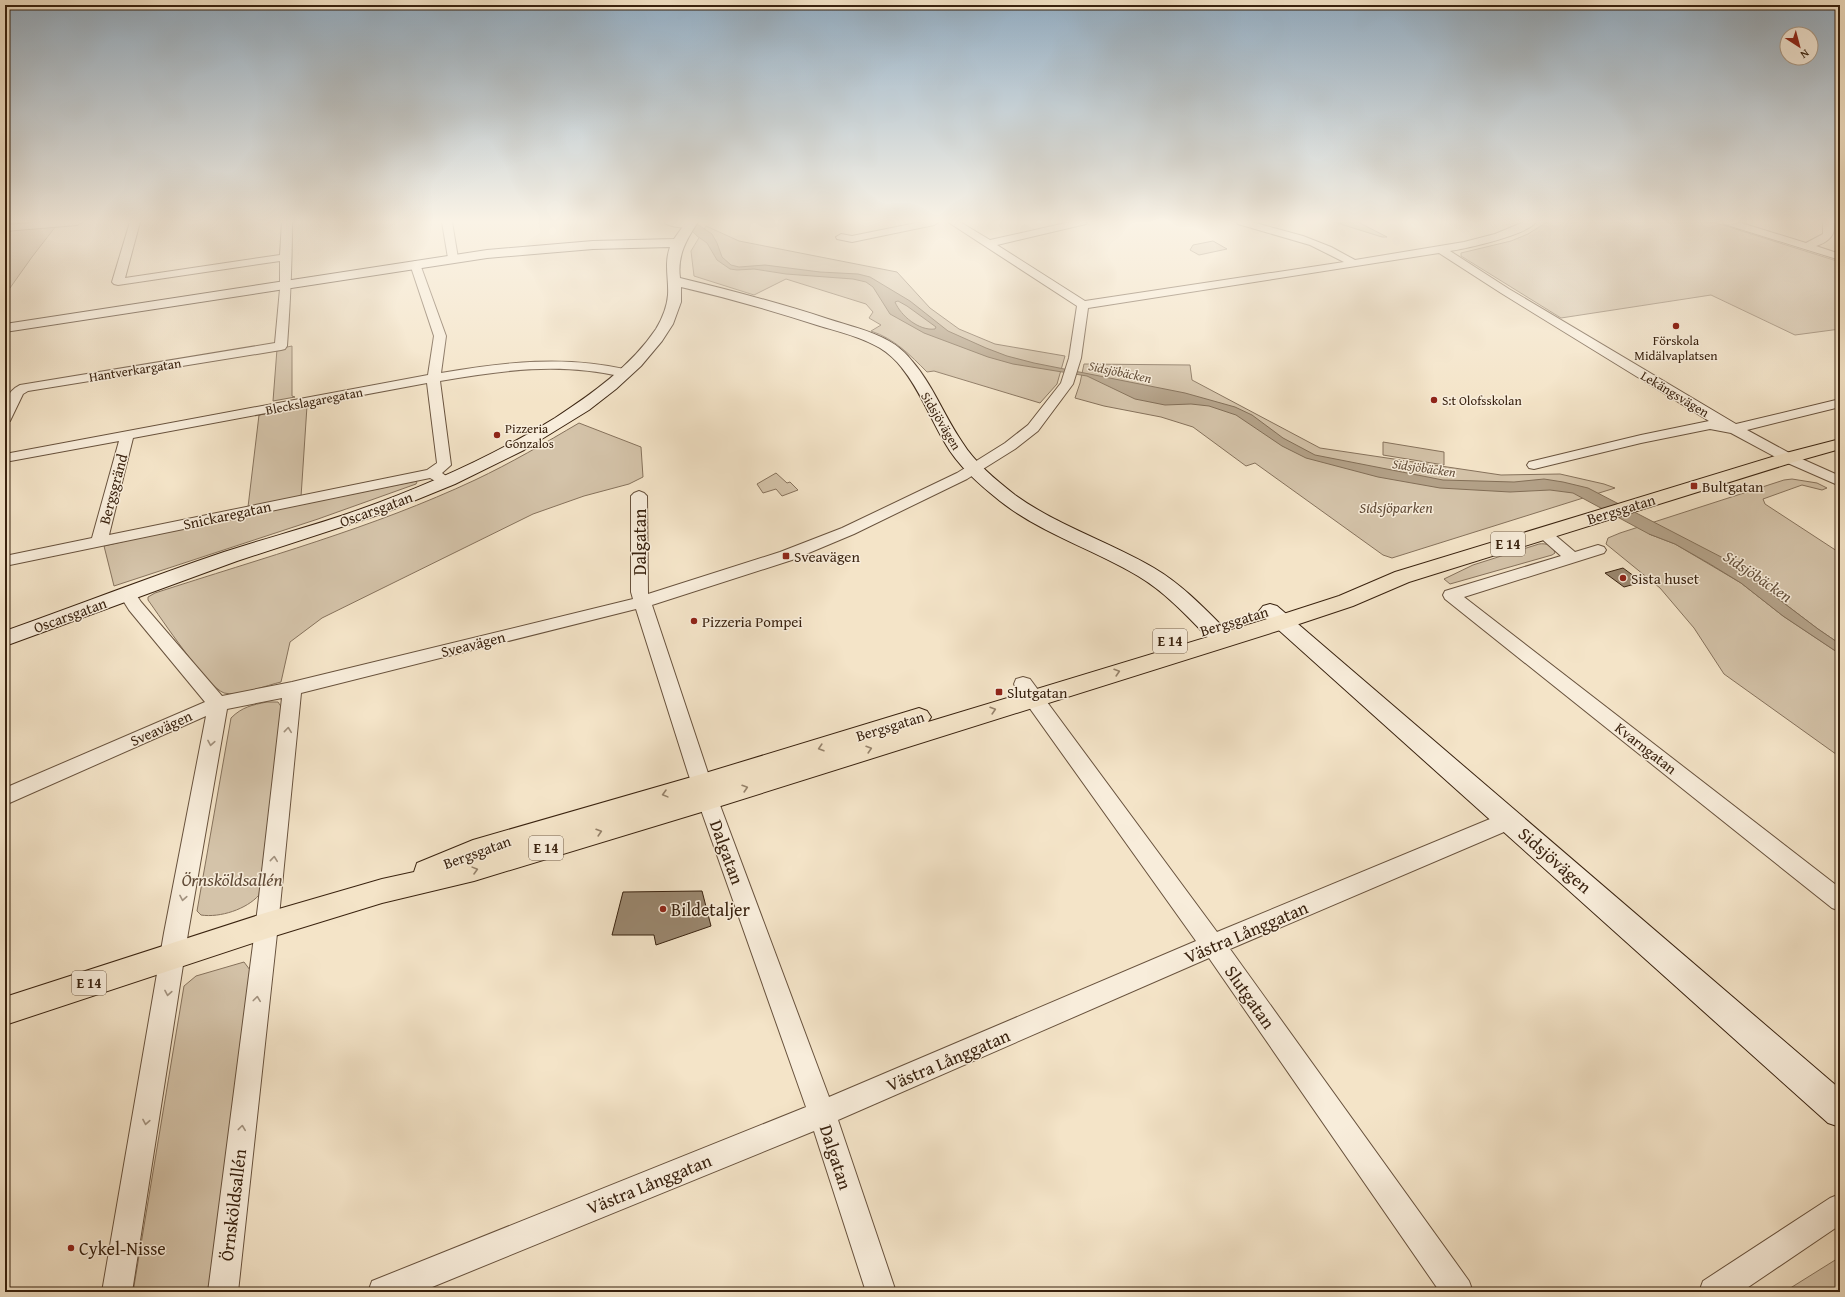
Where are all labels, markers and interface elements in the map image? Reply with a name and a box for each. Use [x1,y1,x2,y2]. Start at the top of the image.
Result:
north arrow [1779,26,1819,66]
text: N [1797,45,1813,63]
marker: Förskola Midälvaplatsen [1671,321,1681,331]
place label: Förskola Midälvaplatsen [1634,331,1718,365]
street label: Hantverkargatan [88,353,183,387]
water label: Sidsjöbäcken [1087,356,1154,388]
street label: Lekängsvägen [1637,366,1713,422]
street label: Bleckslagaregatan [264,382,365,420]
street label: Sidsjövägen [916,388,966,454]
place label: S:t Olofsskolan [1442,391,1522,410]
marker: S:t Olofsskolan [1429,395,1439,405]
place label: Pizzeria Gonzalos [505,419,554,453]
marker: Pizzeria Gonzalos [492,430,502,440]
street label: Bergsgränd [93,451,133,527]
water label: Sidsjöbäcken [1391,454,1457,482]
place label: Bultgatan [1702,476,1764,497]
marker: Bultgatan [1689,481,1699,491]
street label: Oscarsgatan [337,486,416,532]
street label: Bergsgatan [1584,488,1658,529]
street label: Snickaregatan [181,495,273,535]
park label: Sidsjöparken [1359,497,1433,518]
street label: Dalgatan [626,509,653,575]
road number: E 14 [1491,532,1525,556]
water label: Sidsjöbäcken [1719,544,1797,608]
place label: Sveavägen [794,546,860,567]
marker: Sveavägen [781,551,791,561]
place label: Sista huset [1631,568,1700,589]
marker: Sista huset [1618,573,1628,583]
street label: Oscarsgatan [31,592,110,638]
street label: Bergsgatan [1197,600,1271,641]
place label: Pizzeria Pompei [702,611,803,632]
marker: Pizzeria Pompei [689,616,699,626]
street label: Sveavägen [439,626,508,662]
road number: E 14 [1153,629,1187,653]
one-way arrow [1113,668,1120,677]
place label: Slutgatan [1007,682,1068,703]
marker: Slutgatan [994,687,1004,697]
street label: Sveavägen [127,705,196,751]
street label: Bergsgatan [853,705,927,746]
one-way arrow [989,706,996,715]
street label: Kvarngatan [1611,717,1682,779]
one-way arrow [283,727,292,733]
one-way arrow [207,740,216,746]
one-way arrow [818,743,825,752]
one-way arrow [865,745,872,754]
one-way arrow [741,784,748,793]
one-way arrow [661,789,668,798]
street label: Dalgatan [703,816,751,888]
street label: Sidsjövägen [1512,820,1598,900]
one-way arrow [596,828,603,837]
street label: Bergsgatan [440,830,514,874]
road number: E 14 [529,836,563,860]
one-way arrow [269,856,278,862]
park label: Örnsköldsallén [181,866,283,893]
one-way arrow [471,866,478,875]
street label: Västra Långgatan [1180,894,1312,970]
one-way arrow [179,895,188,901]
place label: Bildetaljer [671,896,751,923]
marker: Bildetaljer [658,904,668,914]
street label: Slutgatan [1218,960,1282,1034]
road number: E 14 [72,971,106,995]
one-way arrow [164,990,172,996]
one-way arrow [252,996,261,1002]
street label: Västra Långgatan [882,1022,1014,1098]
one-way arrow [142,1118,150,1125]
street label: Dalgatan [813,1121,859,1193]
one-way arrow [237,1125,246,1131]
street label: Örnsköldsallén [213,1147,253,1263]
street label: Västra Långgatan [583,1147,715,1221]
place label: Cykel-Nisse [79,1235,166,1262]
marker: Cykel-Nisse [66,1243,76,1253]

